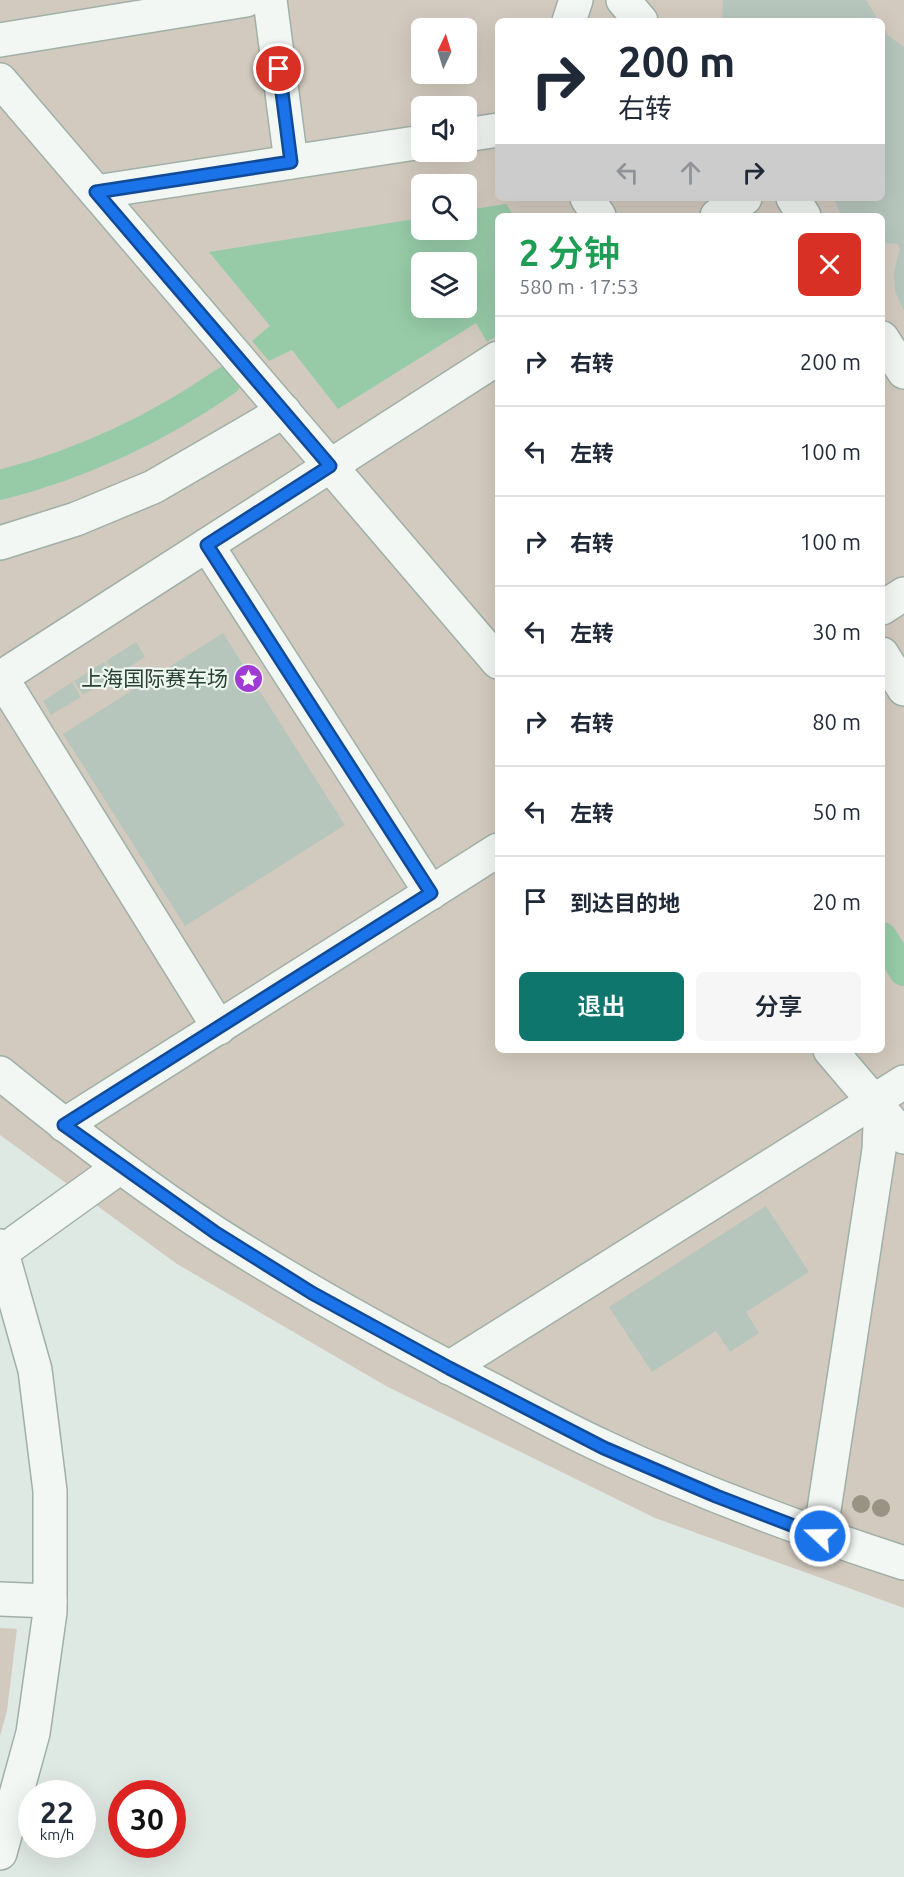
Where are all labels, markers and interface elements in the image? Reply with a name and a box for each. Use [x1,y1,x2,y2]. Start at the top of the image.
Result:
north arrow [411,18,477,84]
map controls [411,18,477,318]
text: 200 m [618,38,735,85]
icon: right [519,42,597,120]
pin [253,43,304,94]
icon: arrive [262,52,295,85]
text: 右转 [618,93,672,123]
button: sound [411,96,477,162]
icon: left [611,156,644,189]
icon: ahead [674,156,707,189]
icon: right [737,156,770,189]
button: search [411,174,477,240]
text: 2 分钟 [519,232,620,273]
button: close [798,233,861,296]
button: layers [411,252,477,318]
text: 580 m · 17:53 [519,275,639,298]
icon: right [519,345,552,378]
text: 200 m [800,349,861,374]
text: 右转 [570,350,614,375]
icon: left [519,435,552,468]
text: 100 m [800,439,861,464]
text: 左转 [570,440,614,465]
icon: right [519,525,552,558]
text: 100 m [800,529,861,554]
text: 右转 [570,530,614,555]
icon: left [519,615,552,648]
text: 30 m [812,619,861,644]
text: 左转 [570,620,614,645]
place icon: 上海国际赛车场 [233,663,265,695]
place label: 上海国际赛车场 [81,666,228,690]
icon: right [519,705,552,738]
text: 80 m [812,709,861,734]
text: 右转 [570,710,614,735]
icon: left [519,795,552,828]
text: 50 m [812,799,861,824]
text: 左转 [570,800,614,825]
icon: arrive [519,885,552,918]
text: 20 m [812,889,861,914]
text: 到达目的地 [570,890,680,915]
button: 退出 [519,972,684,1041]
button: 分享 [696,972,861,1041]
position arrow [788,1504,852,1568]
speed limit sign: 30 [108,1780,186,1858]
text: 22 [40,1795,74,1829]
text: km/h [40,1826,74,1843]

